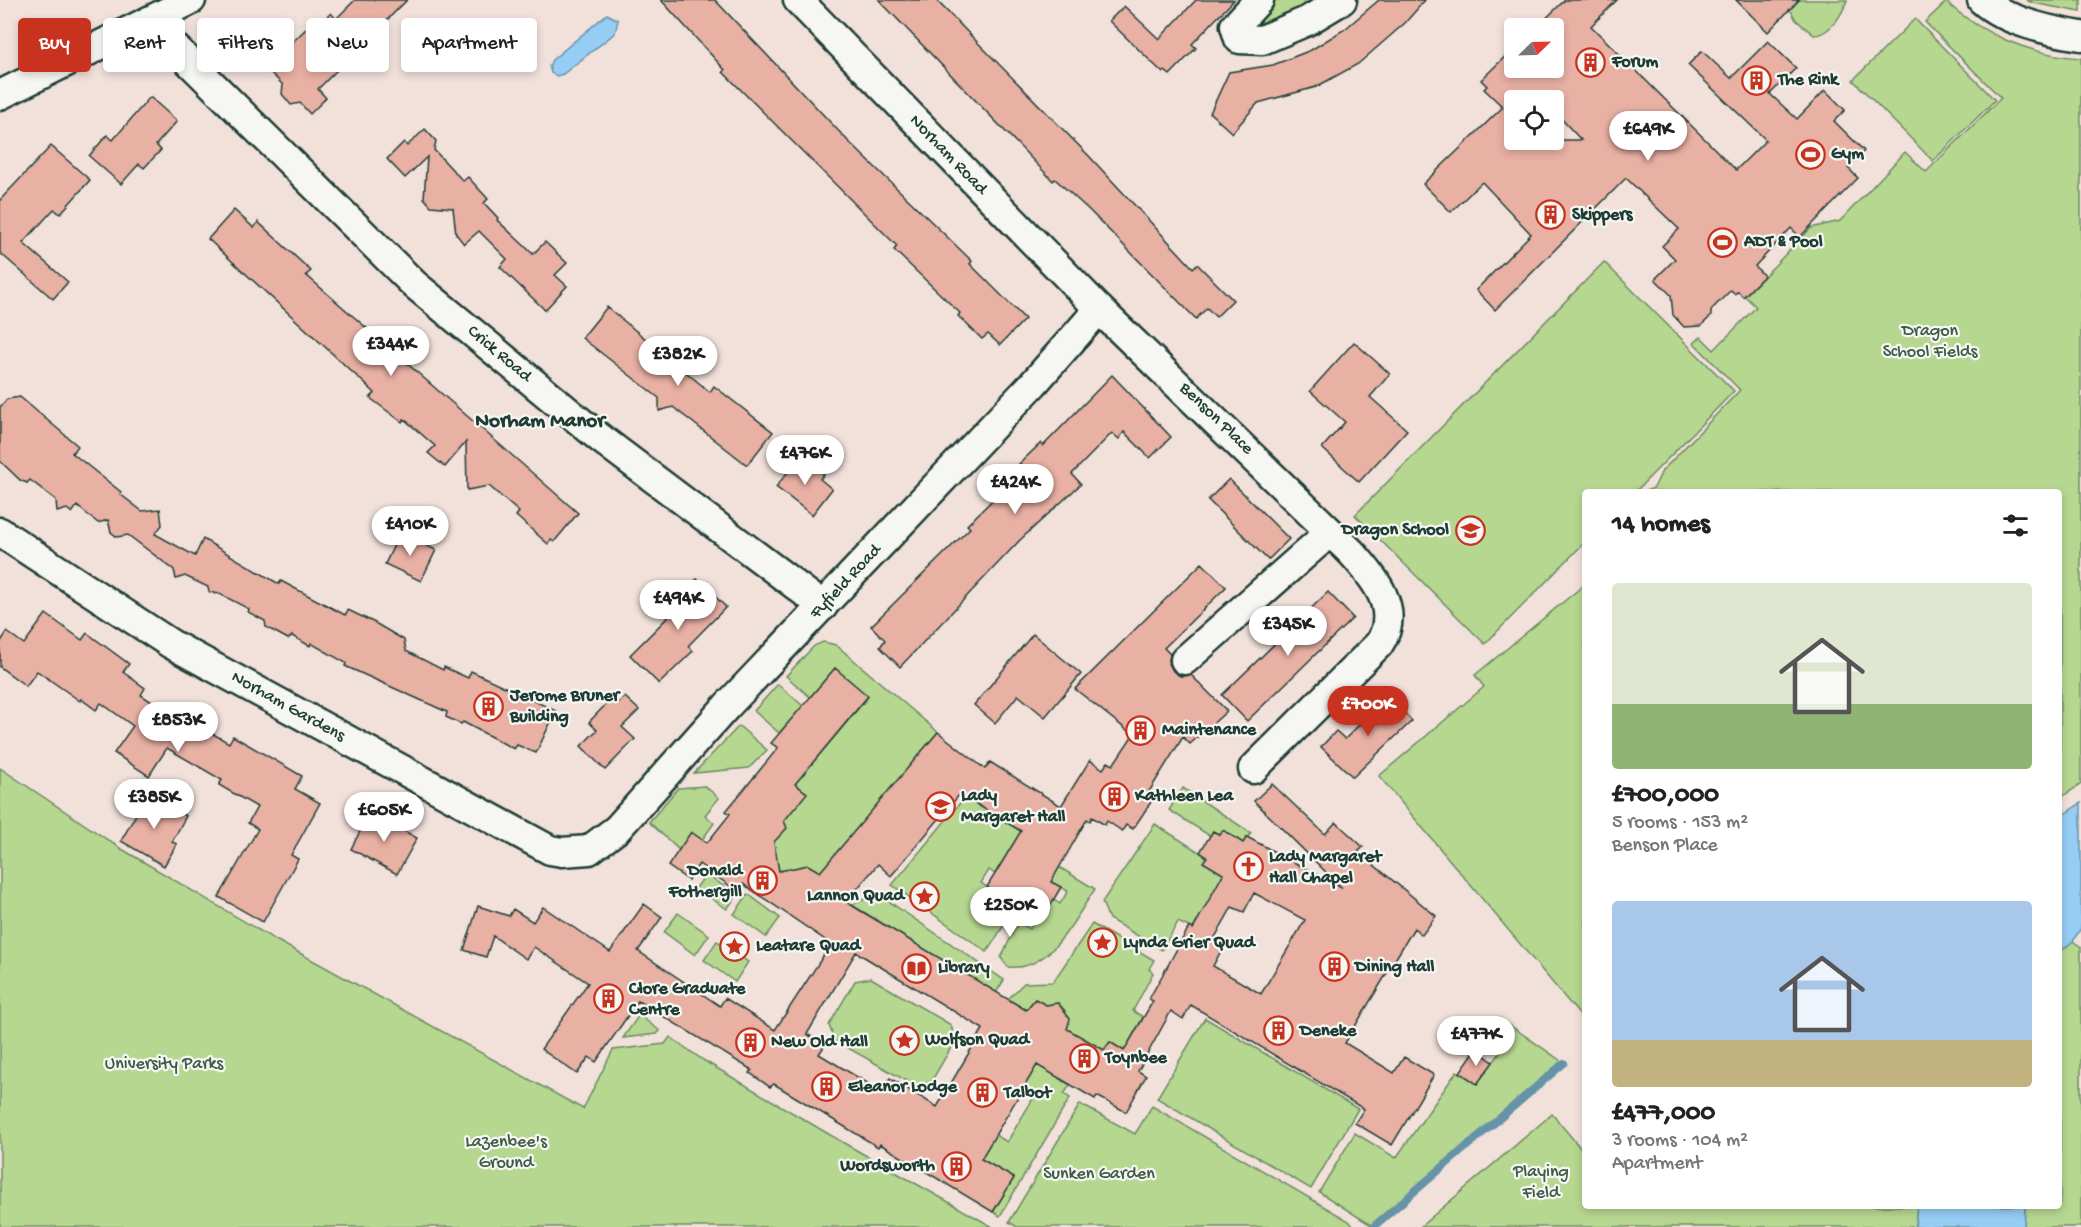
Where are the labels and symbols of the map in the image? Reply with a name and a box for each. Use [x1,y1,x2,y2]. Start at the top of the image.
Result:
north arrow [1504,18,1564,78]
building icon: Forum [1575,46,1607,78]
place label: Forum [1611,52,1658,73]
building icon: The Rink [1741,64,1773,96]
place label: The Rink [1776,70,1840,91]
street label: Norham Road [905,110,993,201]
pin: £649K [1606,111,1690,162]
sports icon: Gym [1794,138,1826,170]
place label: Gym [1831,144,1864,165]
building icon: Skippers [1535,199,1567,231]
place label: Skippers [1572,205,1634,226]
sports icon: ADT & Pool [1707,226,1739,258]
place label: ADT & Pool [1743,232,1823,253]
street label: Crick Road [462,321,537,388]
park label: Dragon School Fields [1883,321,1979,363]
pin: £344K [349,326,433,377]
pin: £382K [636,336,720,387]
street label: Benson Place [1174,378,1258,460]
district label: Norham Manor [475,410,607,435]
pin: £476K [763,435,847,486]
pin: £424K [973,464,1057,515]
pin: £410K [368,506,452,557]
school or university icon: Dragon School [1454,514,1486,546]
place label: Dragon School [1340,520,1449,541]
street label: Fyfield Road [805,539,887,625]
pin: £494K [636,580,720,631]
pin: £345K [1246,606,1330,657]
street label: Norham Gardens [227,667,350,748]
place label: Jerome Bruner Building [509,686,622,728]
pin: £700K [1326,686,1410,737]
building icon: Jerome Bruner Building [473,690,505,722]
pin: £853K [136,702,220,753]
building icon: Maintenance [1125,714,1157,746]
place label: Maintenance [1162,720,1257,741]
pin: £385K [112,779,196,830]
building icon: Kathleen Lea [1098,780,1130,812]
place label: Lady Margaret Hall [961,786,1066,828]
place label: Kathleen Lea [1134,786,1234,807]
school or university icon: Lady Margaret Hall [924,790,956,822]
pin: £605K [342,792,426,843]
place label: Lady Margaret Hall Chapel [1269,847,1383,889]
church icon: Lady Margaret Hall Chapel [1232,851,1264,883]
place label: Donald Fothergill [668,861,744,903]
building icon: Donald Fothergill [747,865,779,897]
place icon: Lannon Quad [909,880,941,912]
place label: Lannon Quad [807,886,906,907]
pin: £250K [968,887,1052,938]
place icon: Lynda Grier Quad [1086,927,1118,959]
place icon: Leatare Quad [719,930,751,962]
place label: Lynda Grier Quad [1123,933,1257,954]
place label: Leatare Quad [756,936,863,957]
building icon: Dining Hall [1318,951,1350,983]
library icon: Library [901,952,933,984]
place label: Dining Hall [1353,957,1434,978]
place label: Library [938,958,990,979]
place label: Clore Graduate Centre [628,979,746,1021]
building icon: Clore Graduate Centre [592,983,624,1015]
building icon: Deneke [1263,1015,1295,1047]
pin: £477K [1434,1016,1518,1067]
place label: Deneke [1298,1021,1357,1042]
place icon: Wolfson Quad [888,1024,920,1056]
building icon: New Old Hall [734,1026,766,1058]
place label: Wolfson Quad [924,1030,1031,1051]
place label: New Old Hall [771,1032,868,1053]
building icon: Toynbee [1068,1042,1100,1074]
place label: Toynbee [1103,1048,1167,1069]
park label: University Parks [105,1054,225,1075]
building icon: Eleanor Lodge [811,1071,843,1103]
place label: Eleanor Lodge [848,1077,958,1098]
building icon: Talbot [967,1077,999,1109]
place label: Talbot [1002,1083,1053,1104]
park label: Lazenbee's Ground [465,1132,548,1174]
building icon: Wordsworth [940,1150,972,1182]
place label: Wordsworth [839,1156,935,1177]
park label: Playing Field [1512,1162,1569,1204]
park label: Sunken Garden [1043,1164,1155,1185]

